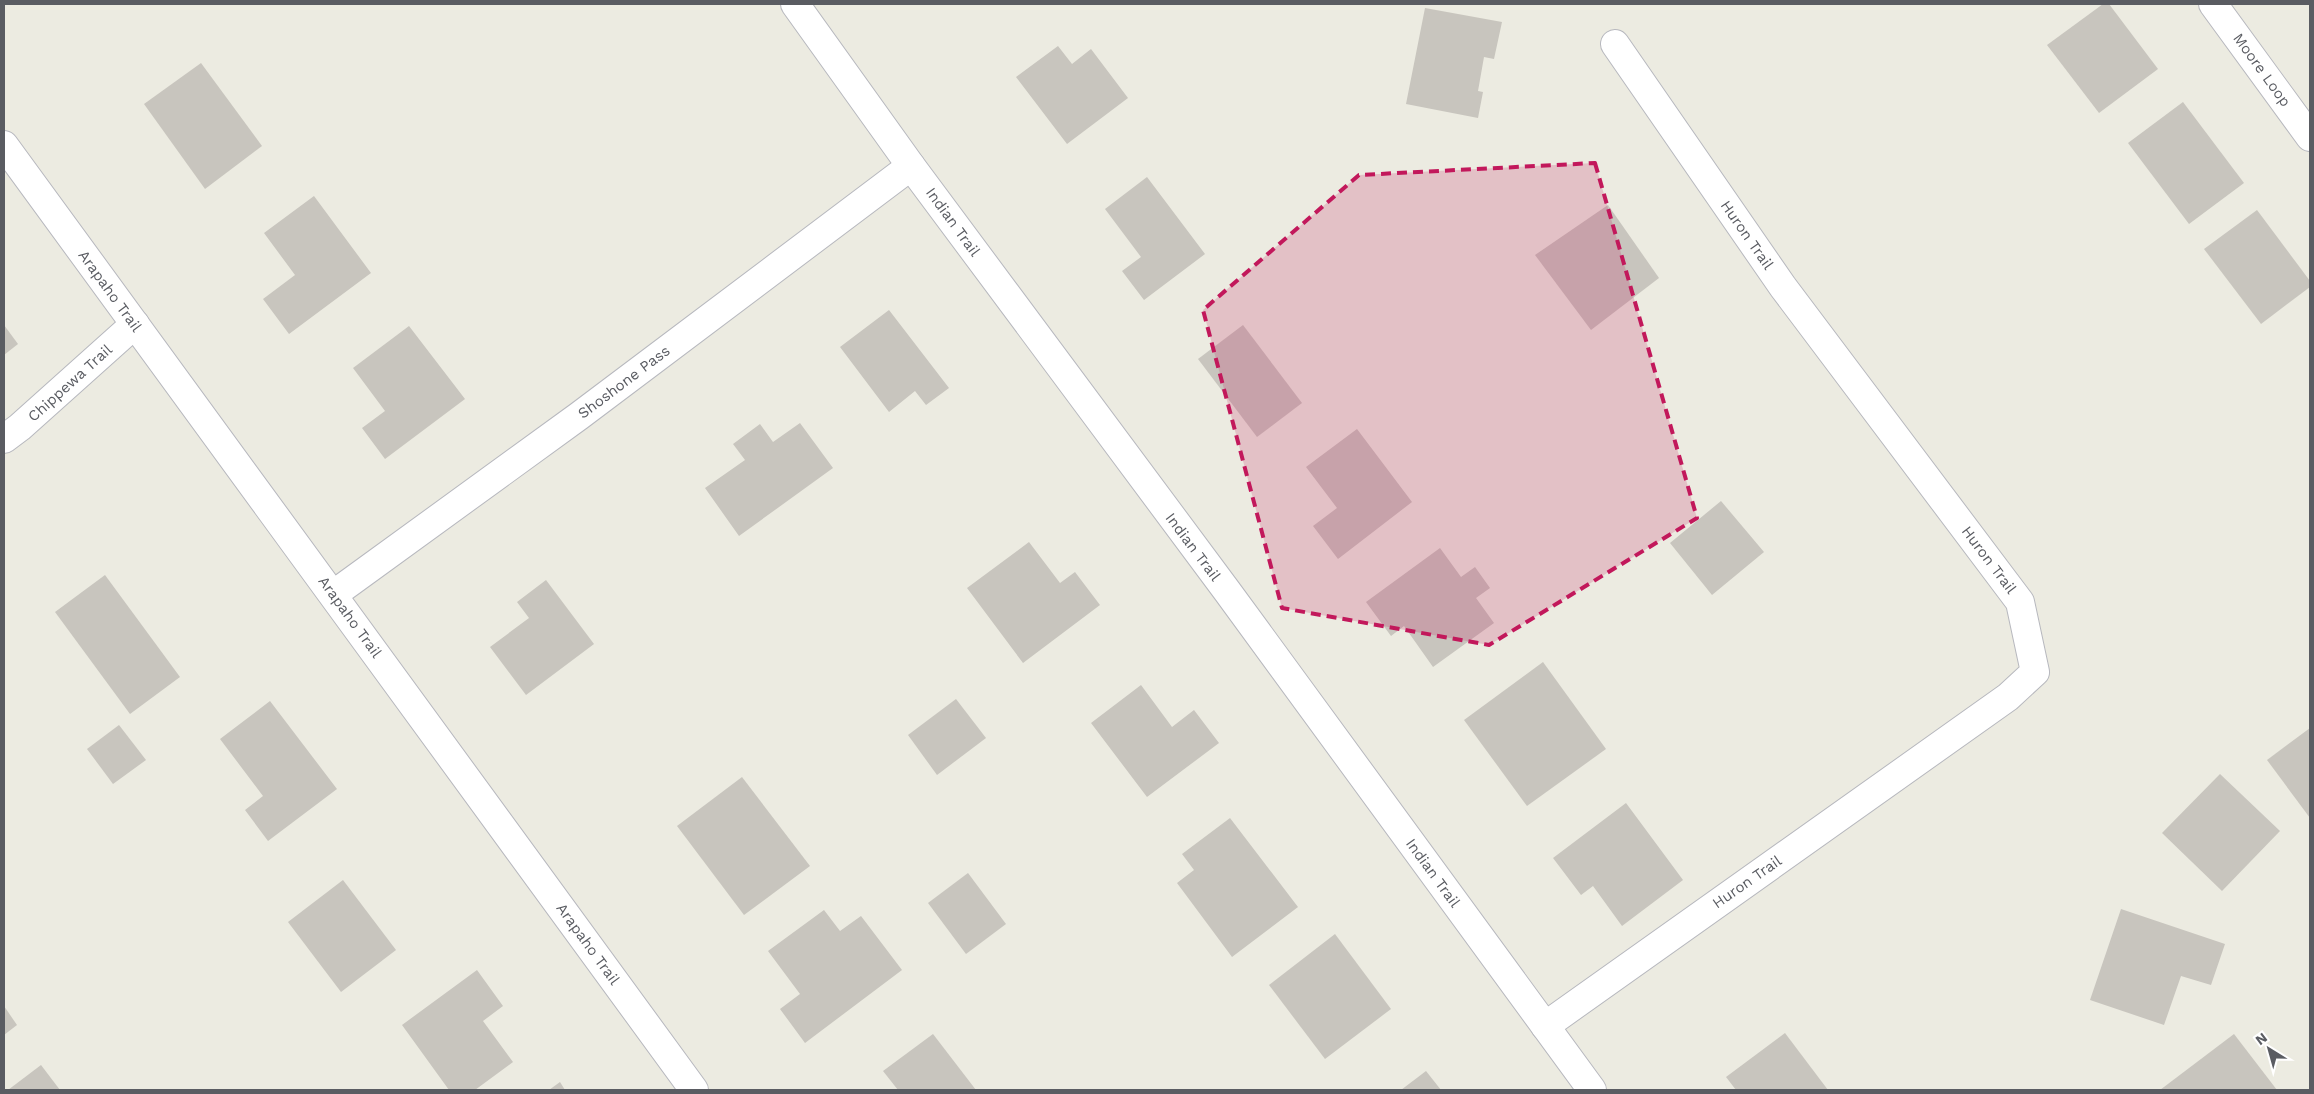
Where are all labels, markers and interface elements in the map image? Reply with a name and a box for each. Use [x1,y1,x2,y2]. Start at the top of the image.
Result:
street label: Moore Loop [2229,30,2295,110]
street label: Indian Trail [922,184,984,260]
street label: Huron Trail [1717,197,1778,273]
street label: Arapaho Trail [74,247,146,336]
street label: Chippewa Trail [24,340,116,426]
street label: Shoshone Pass [574,341,674,422]
street label: Indian Trail [1162,509,1225,585]
street label: Huron Trail [1958,523,2021,598]
street label: Arapaho Trail [314,573,386,662]
street label: Indian Trail [1402,835,1464,911]
street label: Huron Trail [1709,851,1785,912]
street label: Arapaho Trail [552,900,624,989]
north arrow [2244,1024,2294,1074]
text: N [2252,1029,2270,1048]

